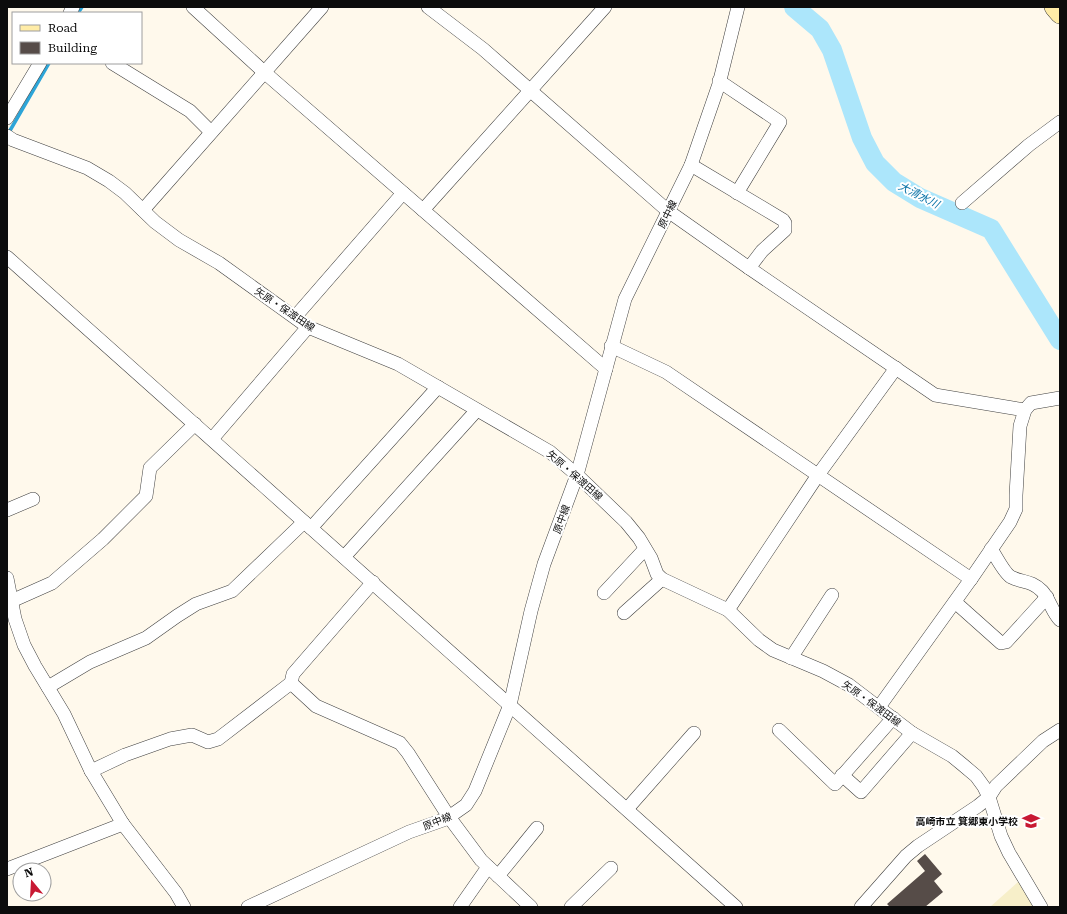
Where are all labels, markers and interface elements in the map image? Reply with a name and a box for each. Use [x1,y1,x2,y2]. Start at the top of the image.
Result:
legend [12,12,142,64]
text: Road [48,21,78,35]
text: Building [48,41,97,55]
water label: 大清水川 [896,180,942,212]
street label: 原中線 [656,198,679,230]
street label: 矢原・保渡田線 [253,285,317,334]
street label: 矢原・保渡田線 [545,448,605,502]
street label: 原中線 [551,503,572,535]
street label: 矢原・保渡田線 [840,678,903,728]
street label: 原中線 [421,811,453,832]
school or university icon: 高崎市立 箕郷東小学校 [1021,811,1041,831]
place label: 高崎市立 箕郷東小学校 [915,816,1018,827]
north arrow [12,862,52,902]
text: N [23,865,36,880]

